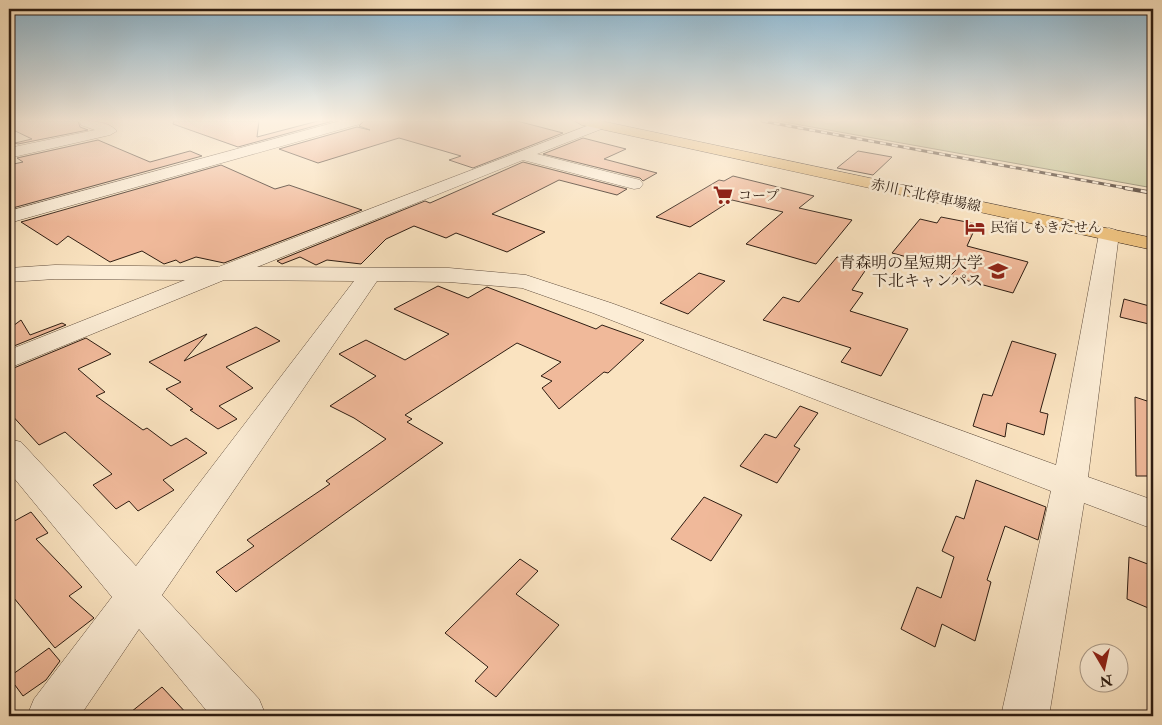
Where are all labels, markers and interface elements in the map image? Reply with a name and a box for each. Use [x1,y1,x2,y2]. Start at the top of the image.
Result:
street label: 赤川下北停車場線 [869,176,982,215]
supermarket icon: コープ [712,184,734,206]
place label: コープ [738,187,779,204]
hotel icon: 民宿しもきたせん [964,216,986,238]
place label: 民宿しもきたせん [990,219,1102,236]
place label: 青森明の星短期大学 下北キャンパス [839,253,983,291]
school or university icon: 青森明の星短期大学 下北キャンパス [987,260,1009,282]
north arrow [1080,642,1130,692]
text: N [1098,671,1114,690]

